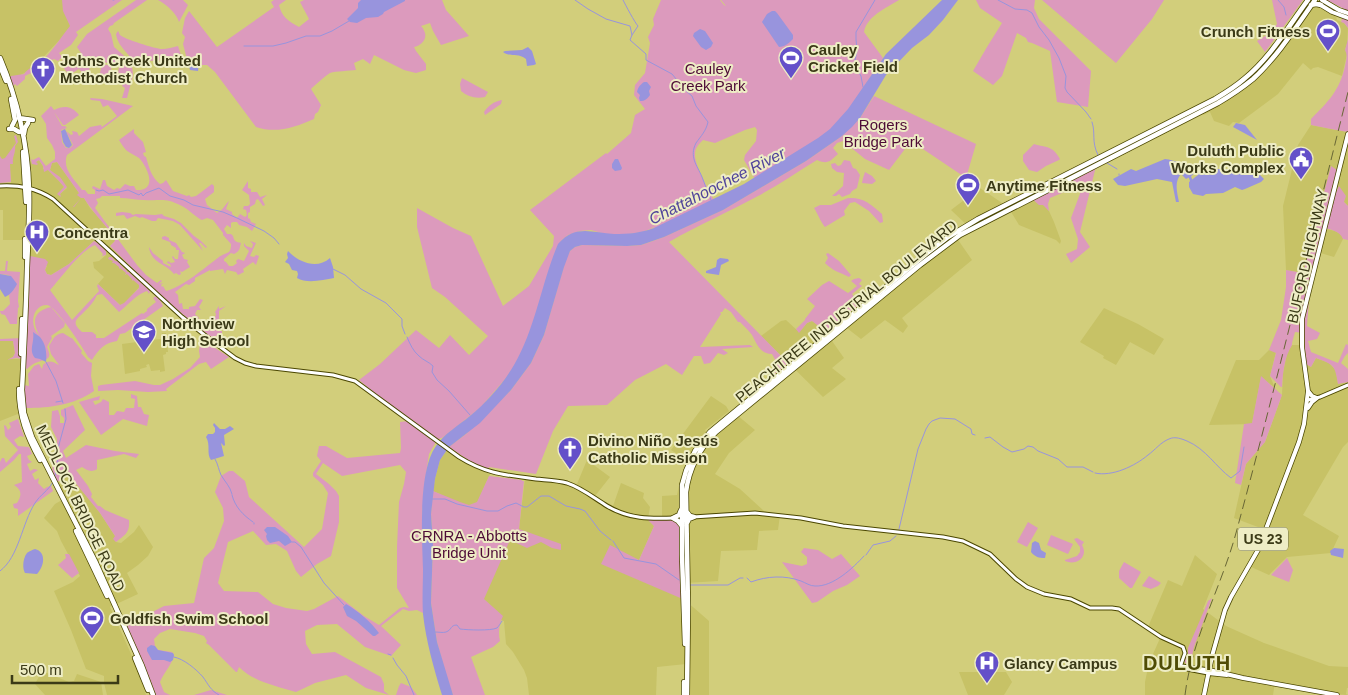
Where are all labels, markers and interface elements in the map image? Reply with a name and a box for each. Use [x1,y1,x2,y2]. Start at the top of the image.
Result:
sports icon: Crunch Fitness [1315,18,1341,52]
place label: Crunch Fitness [1201,23,1310,40]
place label: Cauley Cricket Field [808,41,898,75]
sports icon: Cauley Cricket Field [778,45,804,79]
place label: Johns Creek United Methodist Church [60,52,201,86]
church icon: Johns Creek United Methodist Church [30,56,56,90]
park label: Cauley Creek Park [670,60,746,94]
park label: Rogers Bridge Park [844,116,923,150]
place label: Duluth Public Works Complex [1171,142,1285,176]
water label: Chattahoochee River [646,144,788,228]
public building icon: Duluth Public Works Complex [1288,146,1314,180]
sports icon: Anytime Fitness [955,172,981,206]
place label: Anytime Fitness [986,177,1102,194]
street label: BUFORD HIGHWAY [1283,187,1331,325]
street label: PEACHTREE INDUSTRIAL BOULEVARD [732,216,960,406]
hospital icon: Concentra [24,219,50,253]
place label: Concentra [54,224,129,241]
place label: Northview High School [162,315,250,349]
school or university icon: Northview High School [131,319,157,353]
street label: MEDLOCK BRIDGE ROAD [33,422,129,594]
place label: Divino Niño Jesús Catholic Mission [588,432,718,466]
church icon: Divino Niño Jesús Catholic Mission [557,436,583,470]
park label: CRNRA - Abbotts Bridge Unit [411,527,527,561]
road number: US 23 [1238,528,1288,550]
sports icon: Goldfish Swim School [79,605,105,639]
place label: Goldfish Swim School [110,610,268,627]
hospital icon: Glancy Campus [974,650,1000,684]
scale bar [12,652,119,684]
district label: DULUTH [1143,652,1231,674]
place label: Glancy Campus [1004,655,1117,672]
text: 500 m [20,661,62,678]

